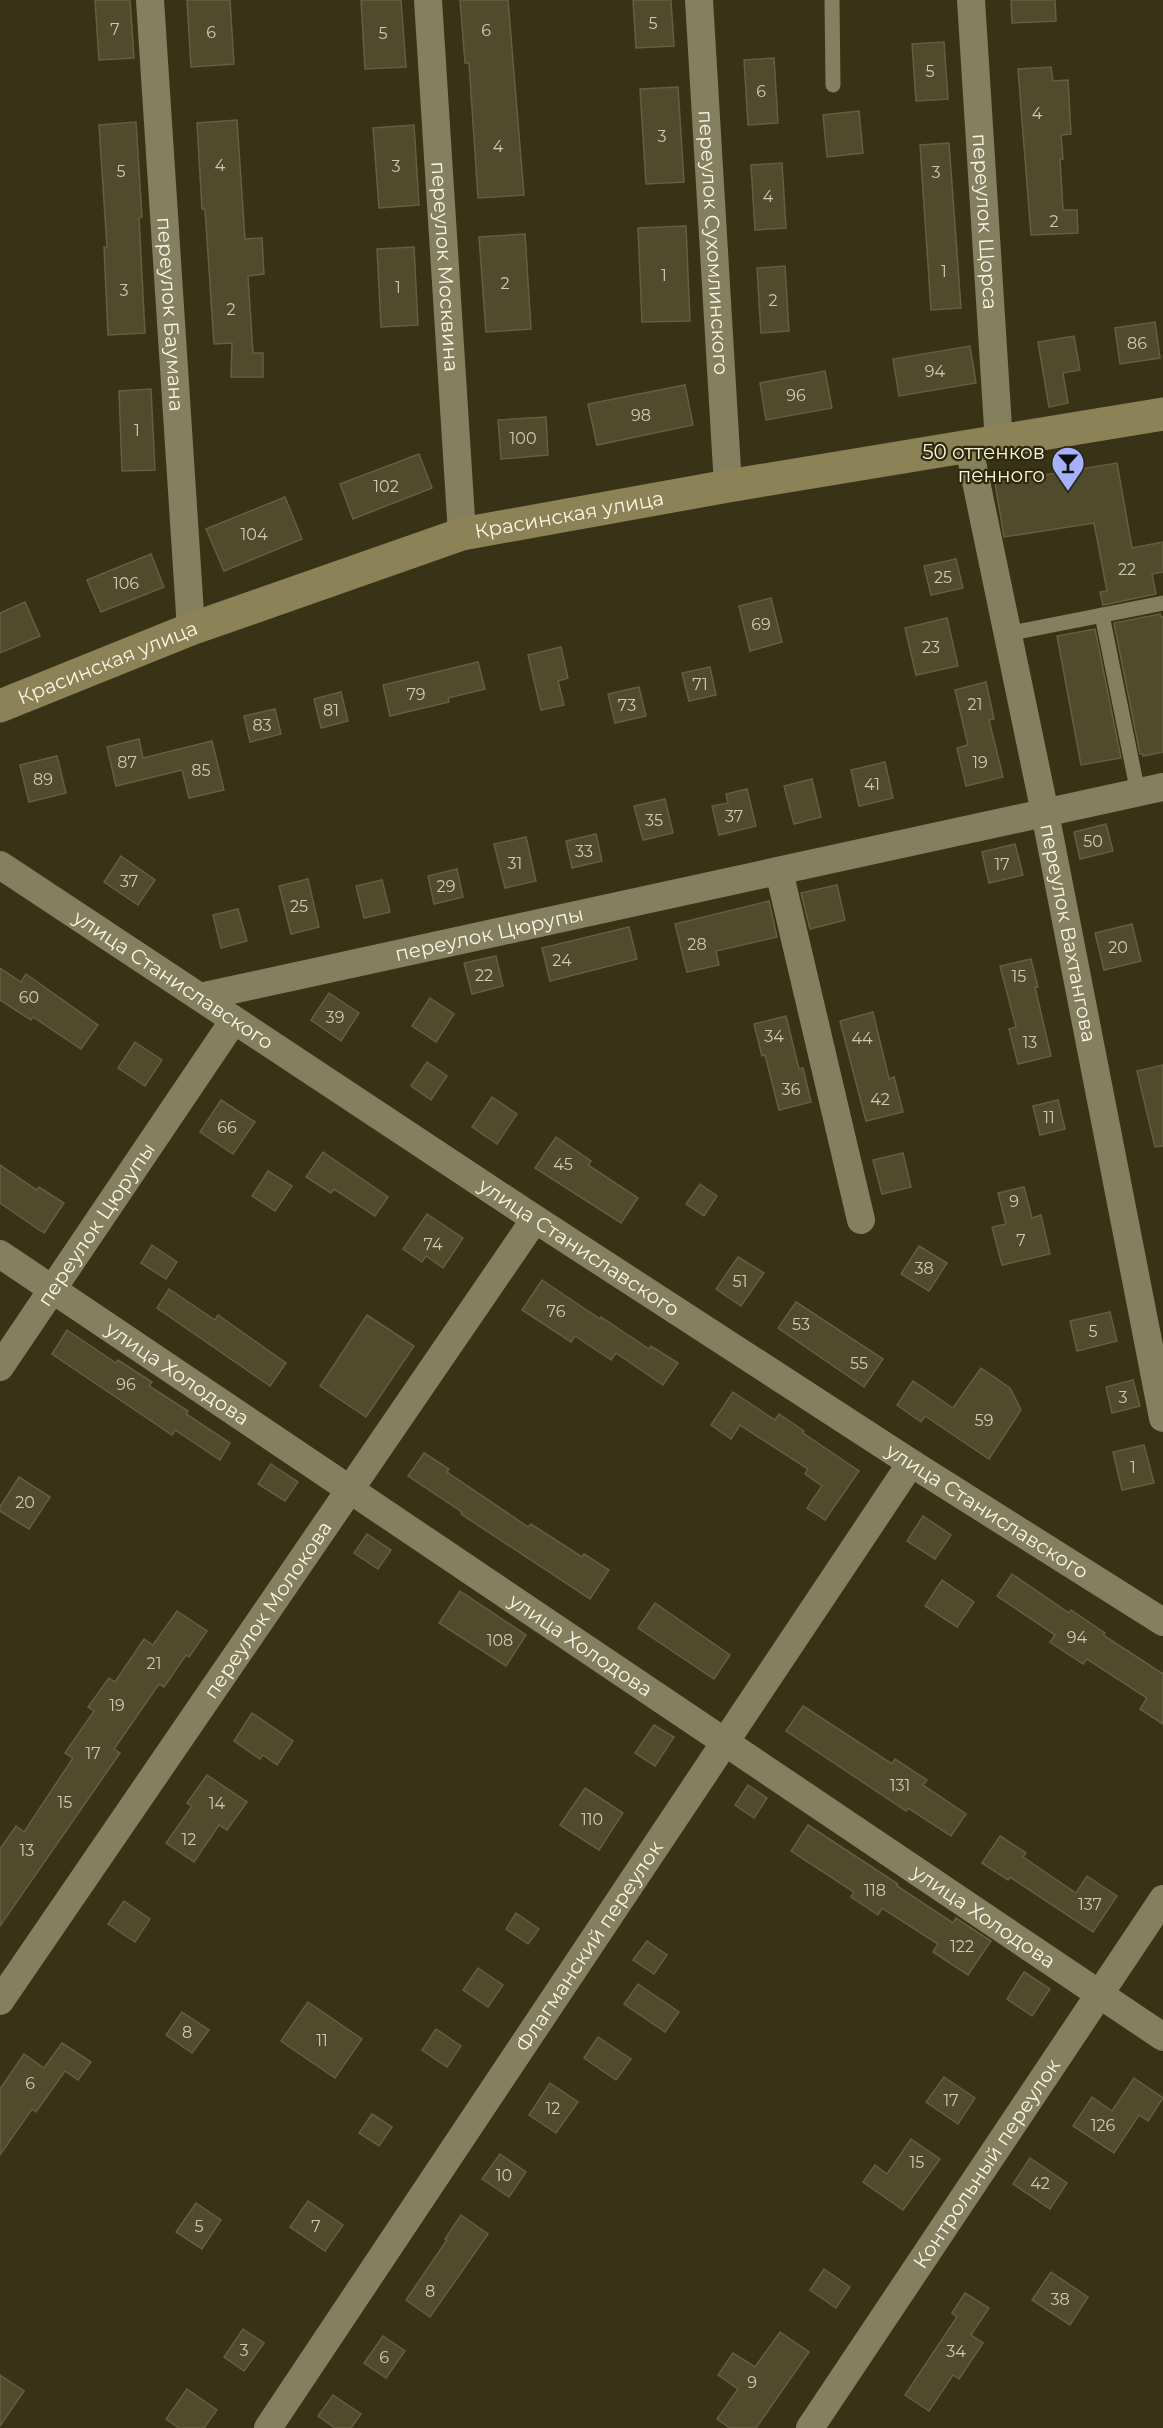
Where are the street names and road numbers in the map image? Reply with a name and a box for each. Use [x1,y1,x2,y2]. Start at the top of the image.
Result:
street label: переулок Сухомлинского [694,109,733,376]
street label: переулок Щорса [967,133,1003,310]
street label: переулок Москвина [426,161,464,372]
street label: переулок Баумана [152,216,189,412]
street label: Красинская улица [473,486,666,544]
street label: Красинская улица [14,616,201,710]
street label: переулок Вахтангова [1035,822,1101,1044]
street label: переулок Цюрупы [393,902,586,966]
street label: улица Станиславского [68,904,278,1055]
street label: переулок Цюрупы [32,1138,160,1311]
street label: улица Станиславского [473,1173,684,1321]
street label: улица Холодова [100,1316,254,1430]
street label: улица Станиславского [881,1438,1093,1584]
street label: переулок Молокова [198,1516,337,1703]
street label: улица Холодова [504,1588,657,1702]
street label: Флагманский переулок [510,1836,668,2056]
street label: улица Холодова [907,1859,1060,1973]
street label: Контрольный переулок [908,2054,1065,2273]

